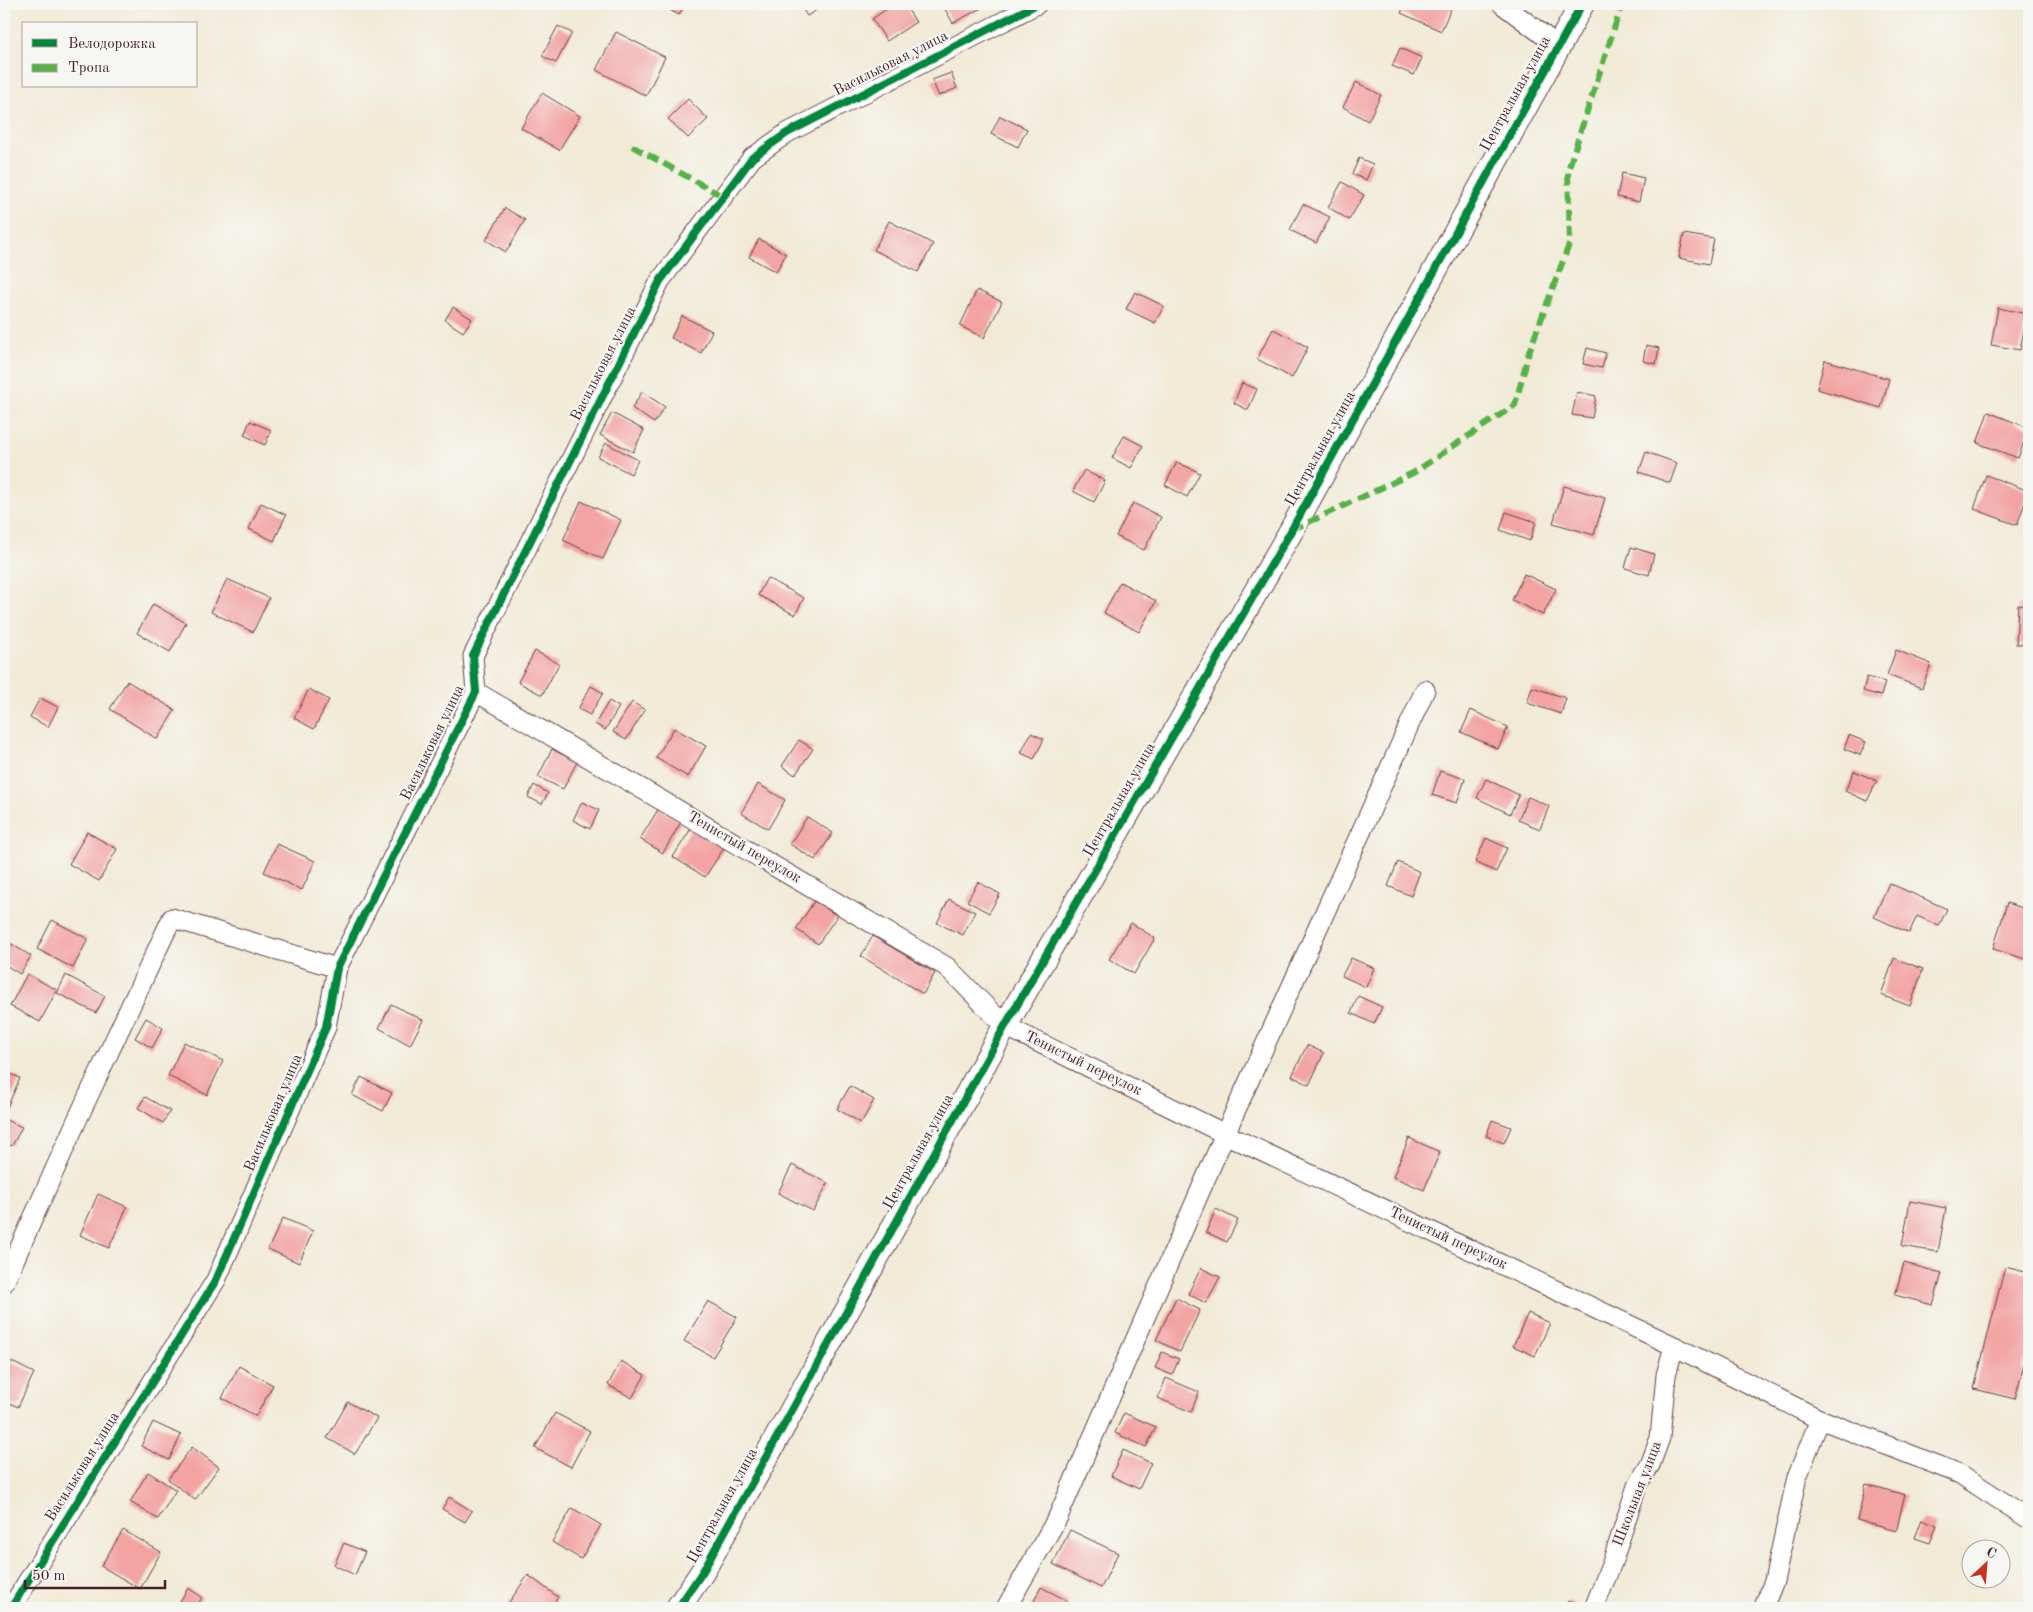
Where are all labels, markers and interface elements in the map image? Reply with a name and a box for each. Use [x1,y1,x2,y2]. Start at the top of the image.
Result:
legend [22,22,198,88]
street label: Васильковая улица [831,28,951,99]
street label: Центральная улица [1478,33,1554,154]
text: Велодорожка [68,37,156,52]
text: Тропа [68,61,110,76]
street label: Васильковая улица [569,304,640,424]
street label: Центральная улица [1283,388,1359,509]
street label: Васильковая улица [399,683,468,803]
street label: Центральная улица [1081,740,1159,860]
street label: Тенистый переулок [685,809,804,887]
street label: Тенистый переулок [1022,1029,1144,1099]
street label: Васильковая улица [242,1051,306,1174]
street label: Центральная улица [881,1091,957,1212]
street label: Тенистый переулок [1387,1205,1510,1273]
street label: Васильковая улица [43,1409,123,1524]
street label: Школьная улица [1611,1439,1665,1549]
street label: Центральная улица [685,1445,761,1566]
north arrow [1960,1540,2010,1590]
text: С [1984,1545,1998,1562]
scale bar [25,1557,165,1589]
text: 50 m [32,1569,66,1584]

